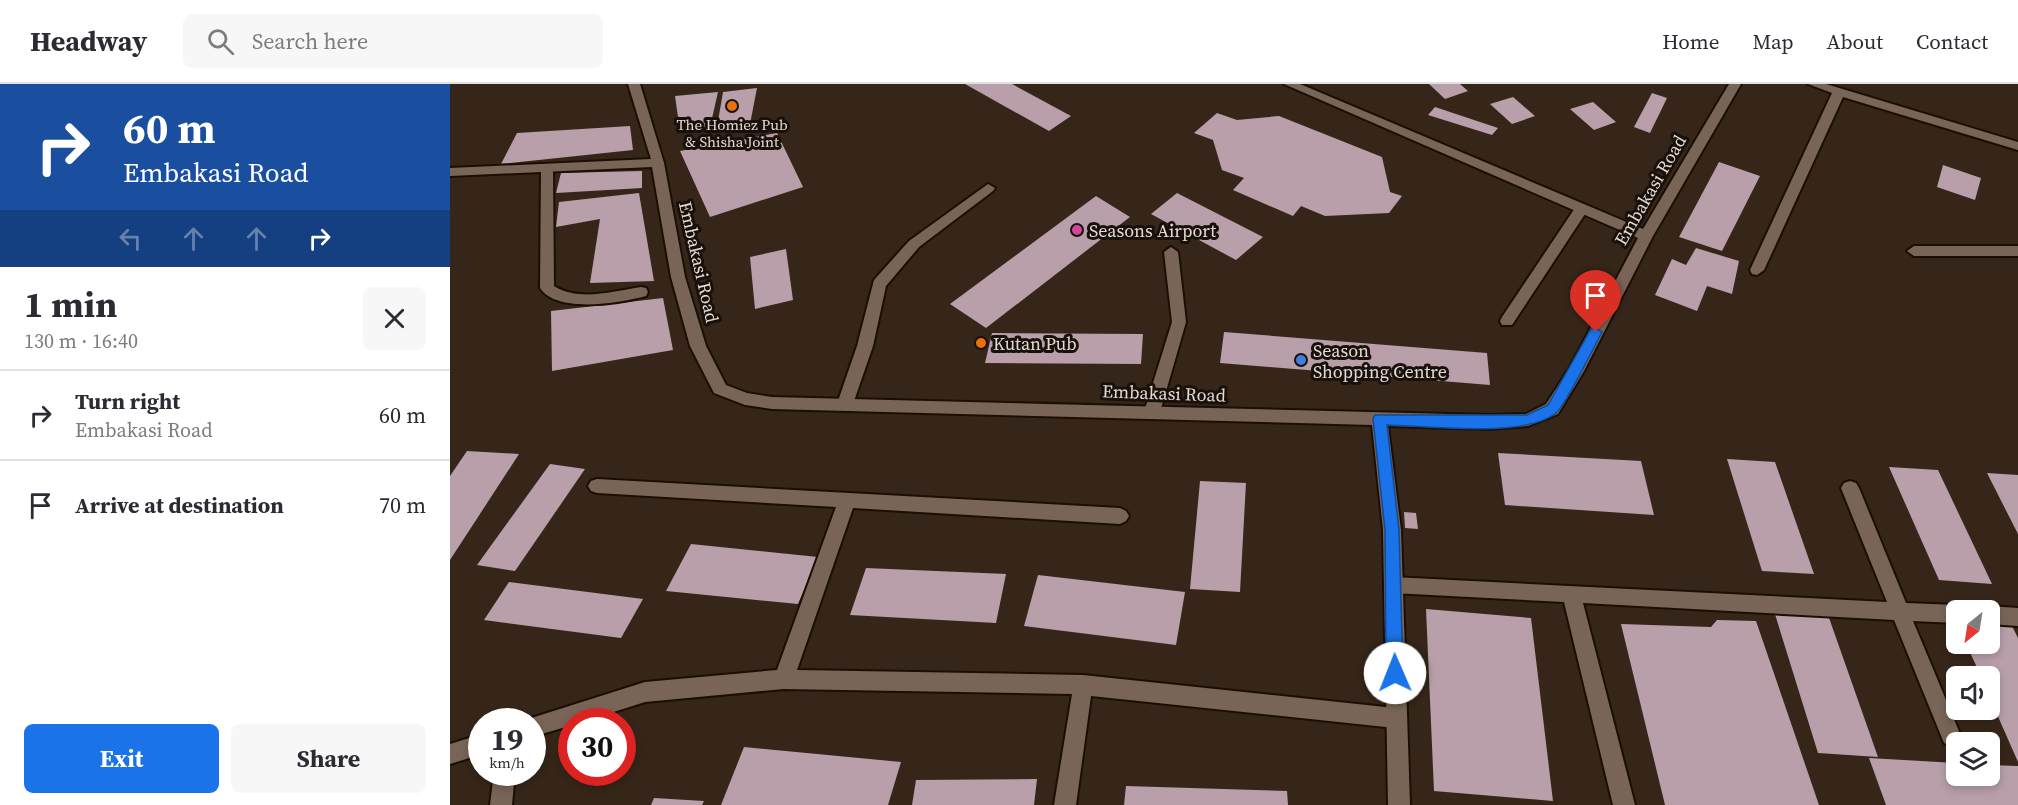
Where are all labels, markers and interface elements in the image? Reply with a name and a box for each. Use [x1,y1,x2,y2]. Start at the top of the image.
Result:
search box [183,14,603,68]
text: Headway [30,22,147,60]
icon: search [204,25,237,58]
text: Search here [252,26,368,56]
text: Home [1662,27,1720,56]
text: Map [1753,27,1794,56]
text: About [1827,27,1883,56]
text: Contact [1916,27,1988,56]
text: 60 m [123,99,216,157]
marker: The Homiez Pub & Shisha Joint [725,99,739,113]
icon: right [24,108,102,186]
place label: The Homiez Pub & Shisha Joint [676,114,788,152]
street label: Embakasi Road [1608,130,1692,250]
text: Embakasi Road [123,154,309,191]
street label: Embakasi Road [673,199,725,325]
place label: Seasons Airport [1089,218,1216,243]
icon: left [114,222,147,255]
icon: ahead [177,222,210,255]
icon: ahead [240,222,273,255]
icon: right [303,222,336,255]
marker: Seasons Airport [1070,223,1084,237]
pin [1570,270,1621,332]
icon: arrive [1579,279,1612,312]
text: 1 min [24,280,117,329]
button: close [363,287,426,350]
text: 130 m · 16:40 [24,327,138,355]
place label: Kutan Pub [993,331,1077,356]
marker: Kutan Pub [974,336,988,350]
place label: Season Shopping Centre [1313,338,1447,384]
marker: Season Shopping Centre [1294,353,1308,367]
street label: Embakasi Road [1102,378,1226,408]
text: Turn right [75,386,180,416]
icon: right [24,399,57,432]
text: 60 m [379,400,426,430]
text: Embakasi Road [75,416,213,444]
icon: arrive [24,489,57,522]
text: Arrive at destination [75,490,284,520]
text: 70 m [379,490,426,520]
north arrow [1946,600,2000,654]
map controls [1946,600,2000,786]
position arrow [1363,641,1427,705]
button: sound [1946,666,2000,720]
speed limit sign: 30 [558,708,636,786]
text: 19 [491,719,523,760]
button: Exit [24,724,219,793]
button: Share [231,724,426,793]
button: layers [1946,732,2000,786]
text: km/h [489,752,525,773]

